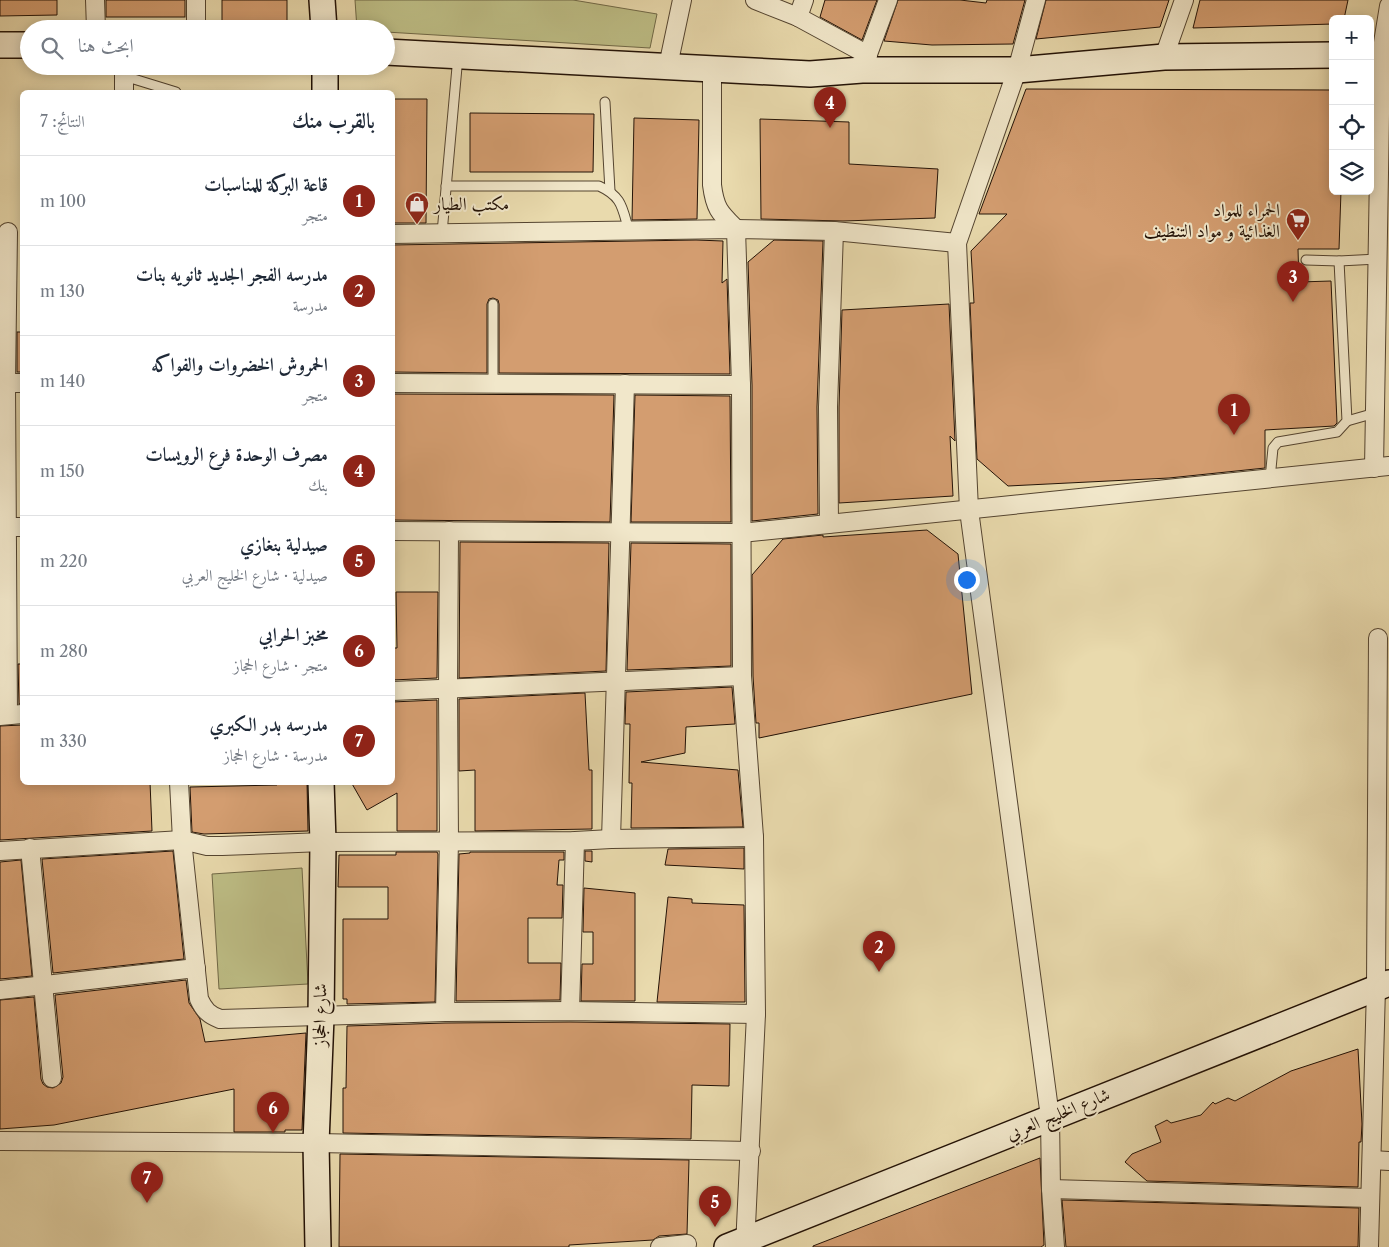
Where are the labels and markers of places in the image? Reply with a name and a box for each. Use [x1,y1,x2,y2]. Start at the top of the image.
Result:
pin: 4 [814,87,846,128]
shop icon: مكتب الطيار [404,191,430,225]
place label: مكتب الطيار [432,193,509,216]
place label: الحمراء للمواد الغذائية و مواد التنظيف [1144,199,1280,242]
supermarket icon: الحمراء للمواد الغذائية و مواد التنظيف [1285,207,1311,241]
pin: 3 [1277,261,1309,302]
pin: 1 [1218,394,1250,435]
pin: 2 [863,931,895,972]
pin: 6 [257,1092,289,1133]
pin: 7 [131,1162,163,1203]
pin: 5 [699,1186,731,1227]

